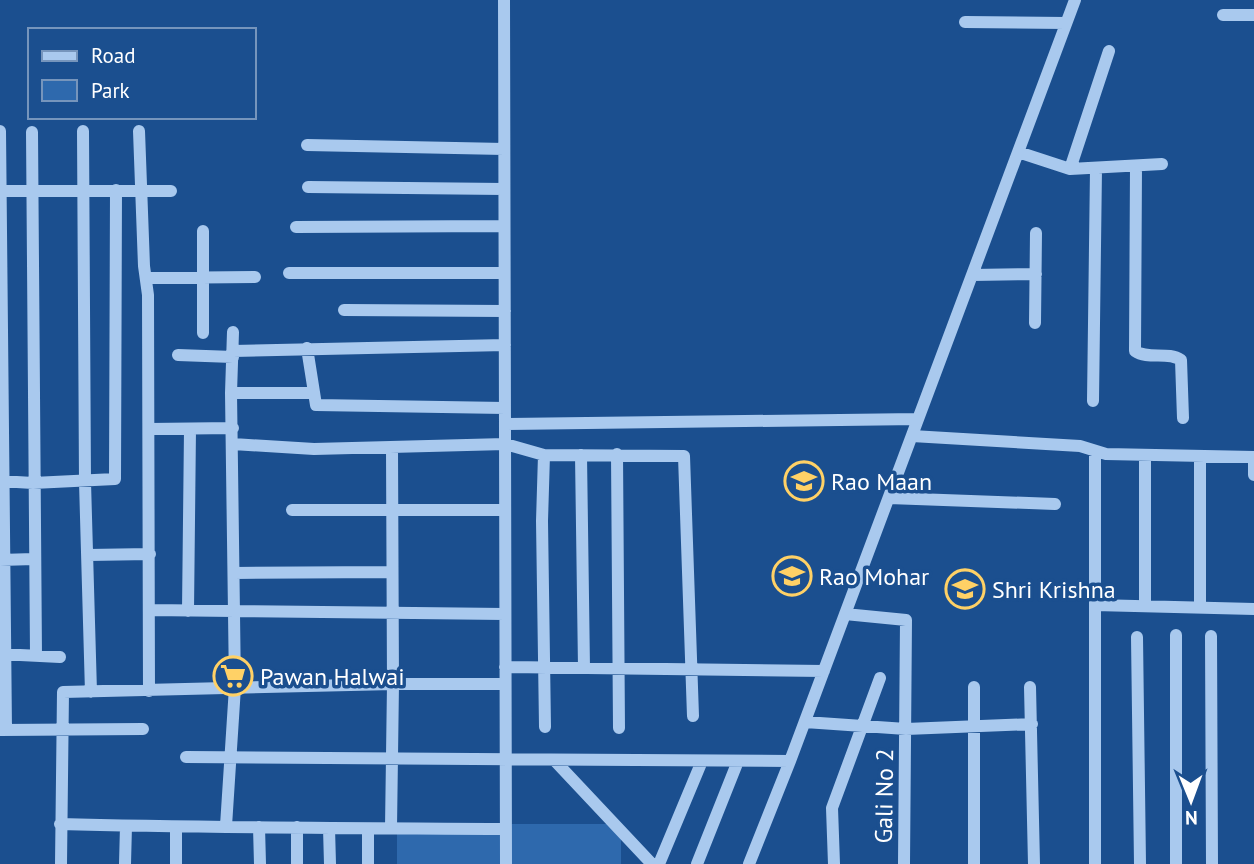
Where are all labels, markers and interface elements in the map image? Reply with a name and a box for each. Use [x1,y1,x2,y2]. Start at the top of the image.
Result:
legend [28,28,256,119]
text: Road [91,42,135,69]
text: Park [91,77,130,104]
school or university icon: Rao Maan [783,460,825,502]
place label: Rao Maan [831,466,932,497]
school or university icon: Rao Mohar [771,555,813,597]
place label: Rao Mohar [819,561,929,592]
school or university icon: Shri Krishna [944,568,986,610]
place label: Shri Krishna [992,574,1116,605]
supermarket icon: Pawan Halwai [212,655,254,697]
place label: Pawan Halwai [260,661,405,692]
street label: Gali No 2 [868,748,900,844]
north arrow [1156,766,1226,836]
text: N [1185,806,1198,830]

